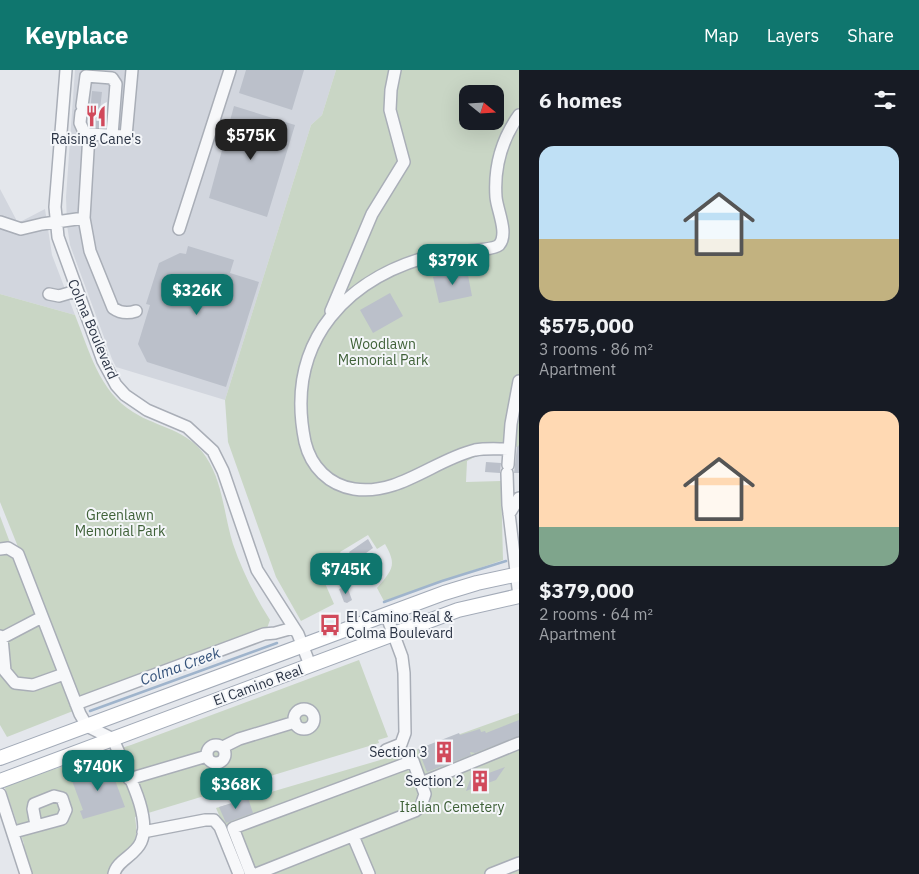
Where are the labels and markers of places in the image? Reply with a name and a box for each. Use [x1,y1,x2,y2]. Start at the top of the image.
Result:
restaurant icon: Raising Cane's [83,103,109,129]
pin: $575K [216,118,286,161]
place label: Raising Cane's [51,130,141,148]
pin: $379K [418,244,488,286]
pin: $326K [162,274,232,316]
pin: $745K [311,552,381,595]
place label: El Camino Real & Colma Boulevard [346,608,453,642]
bus stop icon: El Camino Real & Colma Boulevard [317,612,343,638]
building icon: Section 3 [431,739,457,765]
place label: Section 3 [369,743,428,761]
pin: $740K [63,750,133,792]
pin: $368K [201,768,271,810]
building icon: Section 2 [467,768,493,794]
place label: Section 2 [405,772,464,790]

